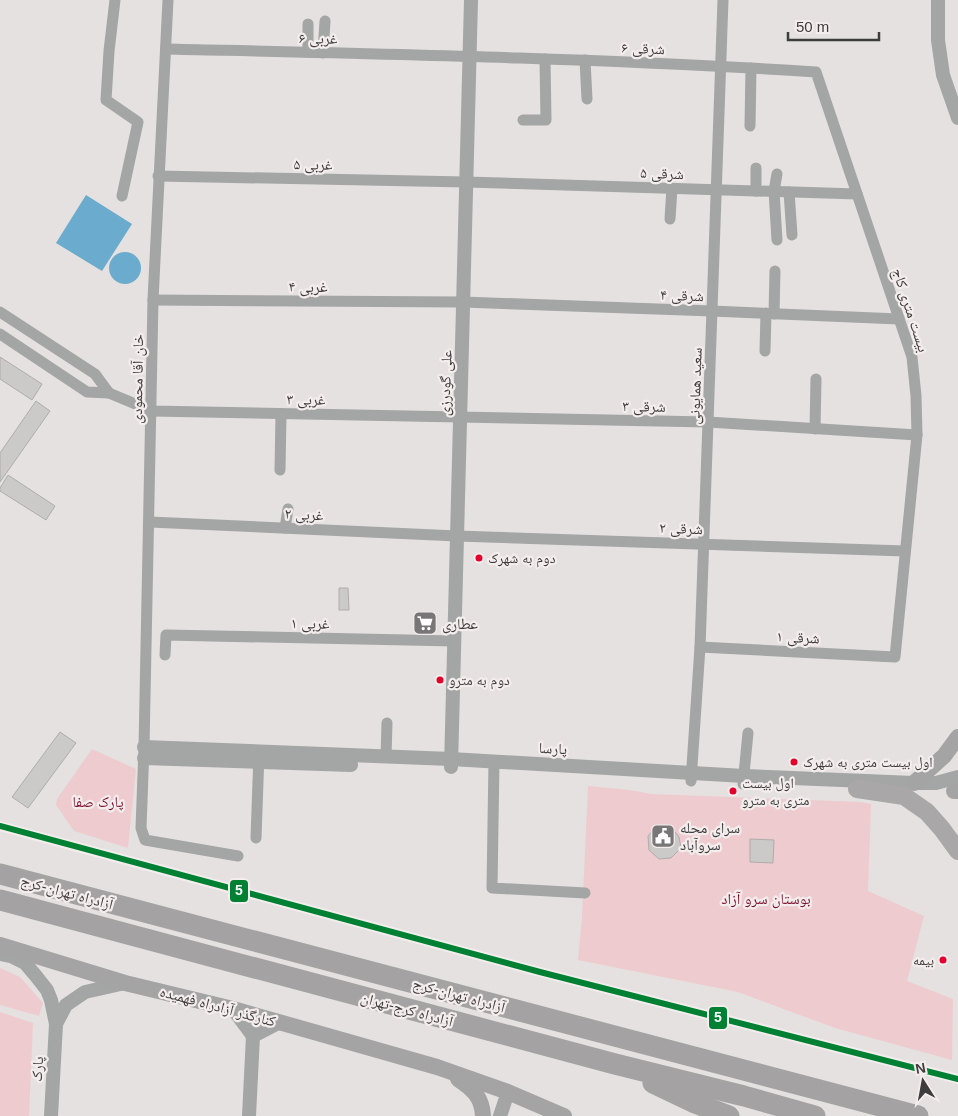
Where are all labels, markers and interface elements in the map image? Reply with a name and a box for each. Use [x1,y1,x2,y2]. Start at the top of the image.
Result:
scale bar [788,10,879,42]
text: 50 m [796,18,829,35]
street label: ۶ غربی [298,29,338,49]
street label: ۶ شرقی [621,39,665,59]
street label: ۵ غربی [293,155,333,175]
street label: ۵ شرقی [640,164,684,184]
street label: بیست متری کاج [888,266,933,355]
street label: ۴ غربی [289,278,328,297]
street label: ۴ شرقی [660,286,704,306]
street label: خان آقا محمودی [128,334,148,424]
street label: سعید همایونی [685,347,707,425]
street label: علی گودرزی [435,349,457,416]
street label: ۳ غربی [286,390,326,410]
street label: ۳ شرقی [622,397,666,417]
street label: ۲ غربی [284,504,324,526]
street label: ۲ شرقی [659,519,703,539]
place label: دوم به شهرک [488,550,556,568]
marker: دوم به شهرک [474,553,484,563]
supermarket icon: عطاری [412,610,438,636]
street label: ۱ غربی [290,614,330,634]
place label: عطاری [442,615,478,634]
street label: ۱ شرقی [776,627,820,649]
place label: دوم به مترو [449,672,510,690]
marker: دوم به مترو [435,675,445,685]
street label: پارسا [538,739,568,758]
place label: اول بیست متری به شهرک [803,754,933,771]
marker: اول بیست متری به شهرک [789,757,799,767]
place label: اول بیست متری به مترو [742,775,809,809]
marker: اول بیست متری به مترو [728,786,738,796]
park label: پارک صفا [72,793,124,811]
place label: سرای محله سروآباد [680,819,740,854]
public building icon: سرای محله سروآباد [650,823,676,849]
street label: آزادراه تهران-کرج [18,872,116,915]
line badge: 5 [229,879,249,903]
text: 5 [235,882,243,898]
park label: بوستان سرو آزاد [721,890,811,909]
place label: بیمه [913,952,934,968]
marker: بیمه [938,955,948,965]
street label: آزادراه تهران-کرج [410,975,508,1018]
street label: کنارگذر آزادراه فهمیده [158,982,278,1031]
street label: آزادراه کرج-تهران [358,989,456,1032]
line badge: 5 [708,1006,728,1030]
text: 5 [714,1009,722,1025]
street label: پارک [28,1056,47,1082]
north arrow [898,1056,948,1106]
text: N [914,1059,927,1077]

